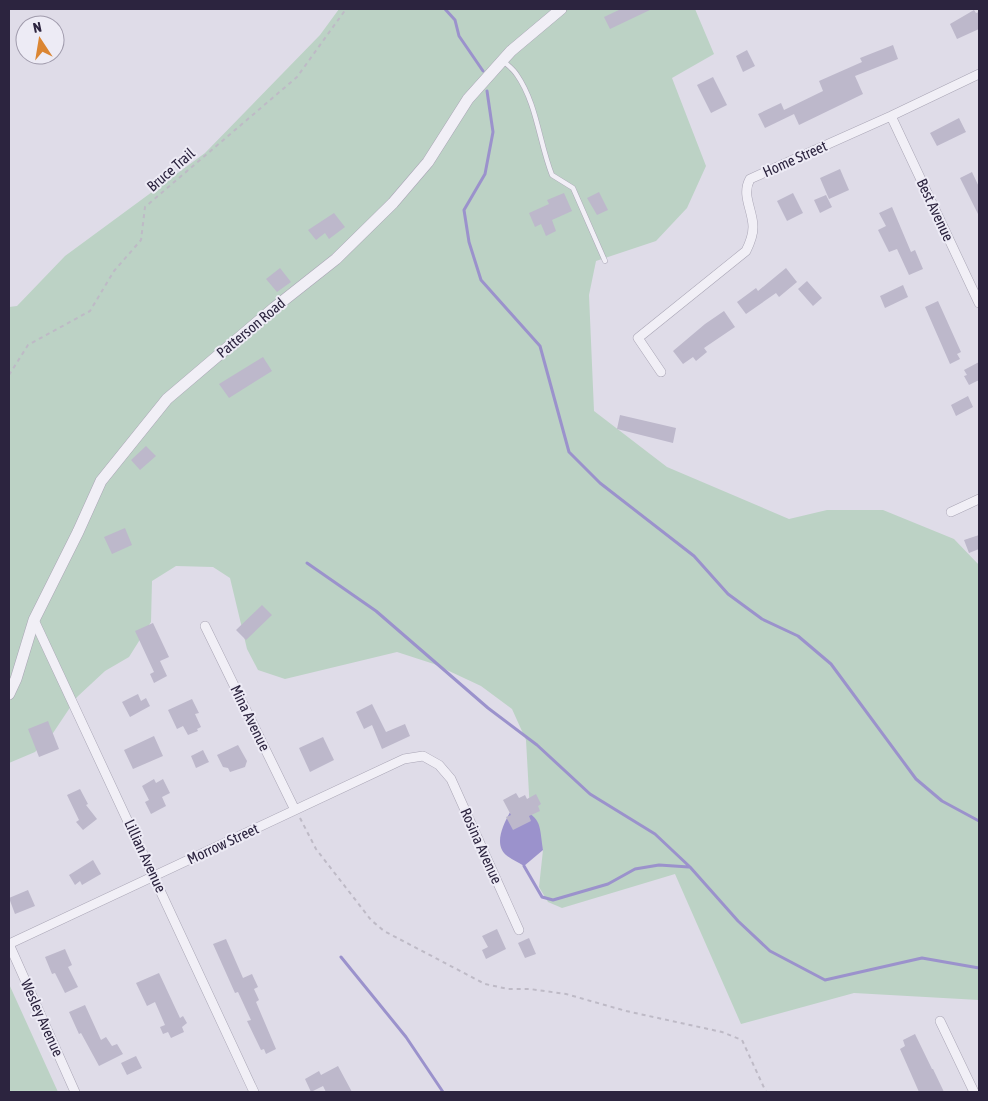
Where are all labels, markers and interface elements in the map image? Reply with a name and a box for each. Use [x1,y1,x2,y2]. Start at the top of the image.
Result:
north arrow [15,15,65,65]
text: N [32,19,43,36]
street label: Home Street [760,137,829,180]
street label: Bruce Trail [143,144,198,195]
street label: Best Avenue [914,176,957,244]
street label: Patterson Road [213,294,288,361]
street label: Mina Avenue [227,682,274,754]
street label: Rosina Avenue [457,805,506,886]
street label: Lillian Avenue [121,817,170,895]
street label: Morrow Street [184,820,261,867]
street label: Wesley Avenue [18,977,67,1059]

